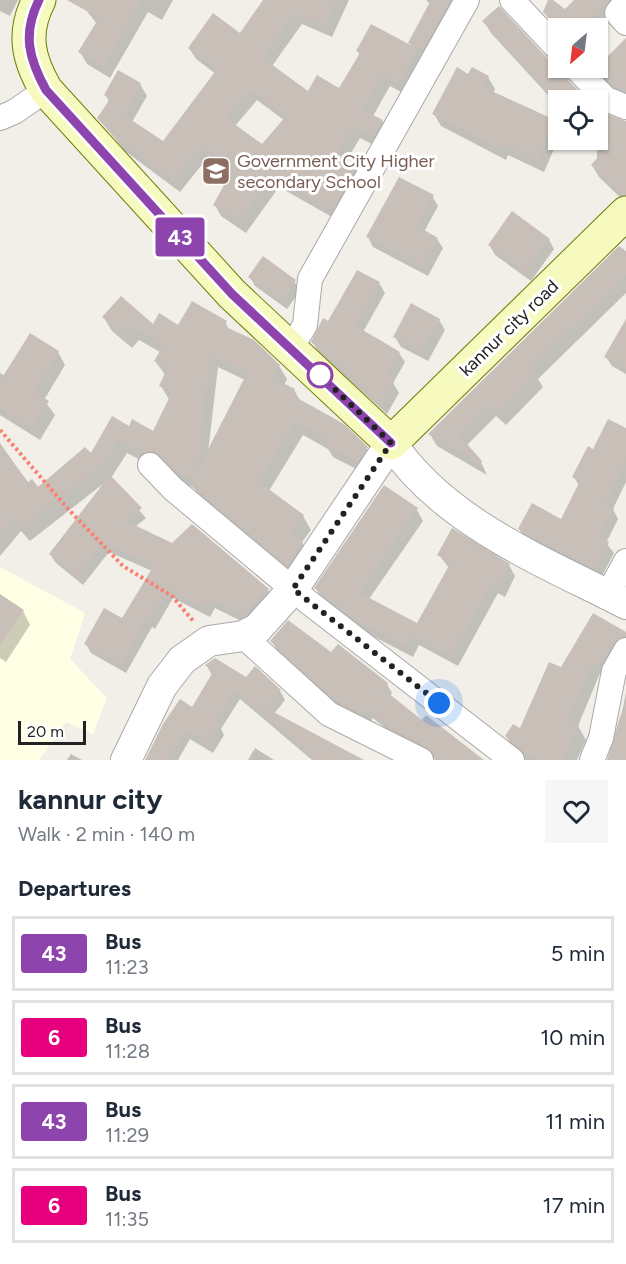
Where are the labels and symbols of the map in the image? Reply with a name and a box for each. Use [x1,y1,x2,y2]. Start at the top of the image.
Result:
north arrow [548,18,608,78]
place label: Government City Higher secondary School [237,150,435,193]
school or university icon: Government City Higher secondary School [200,155,232,187]
line badge: 43 [153,218,207,256]
street label: kannur city road [455,275,563,381]
unlabelled marker [307,362,333,388]
your location [424,688,454,718]
scale bar [18,718,86,746]

